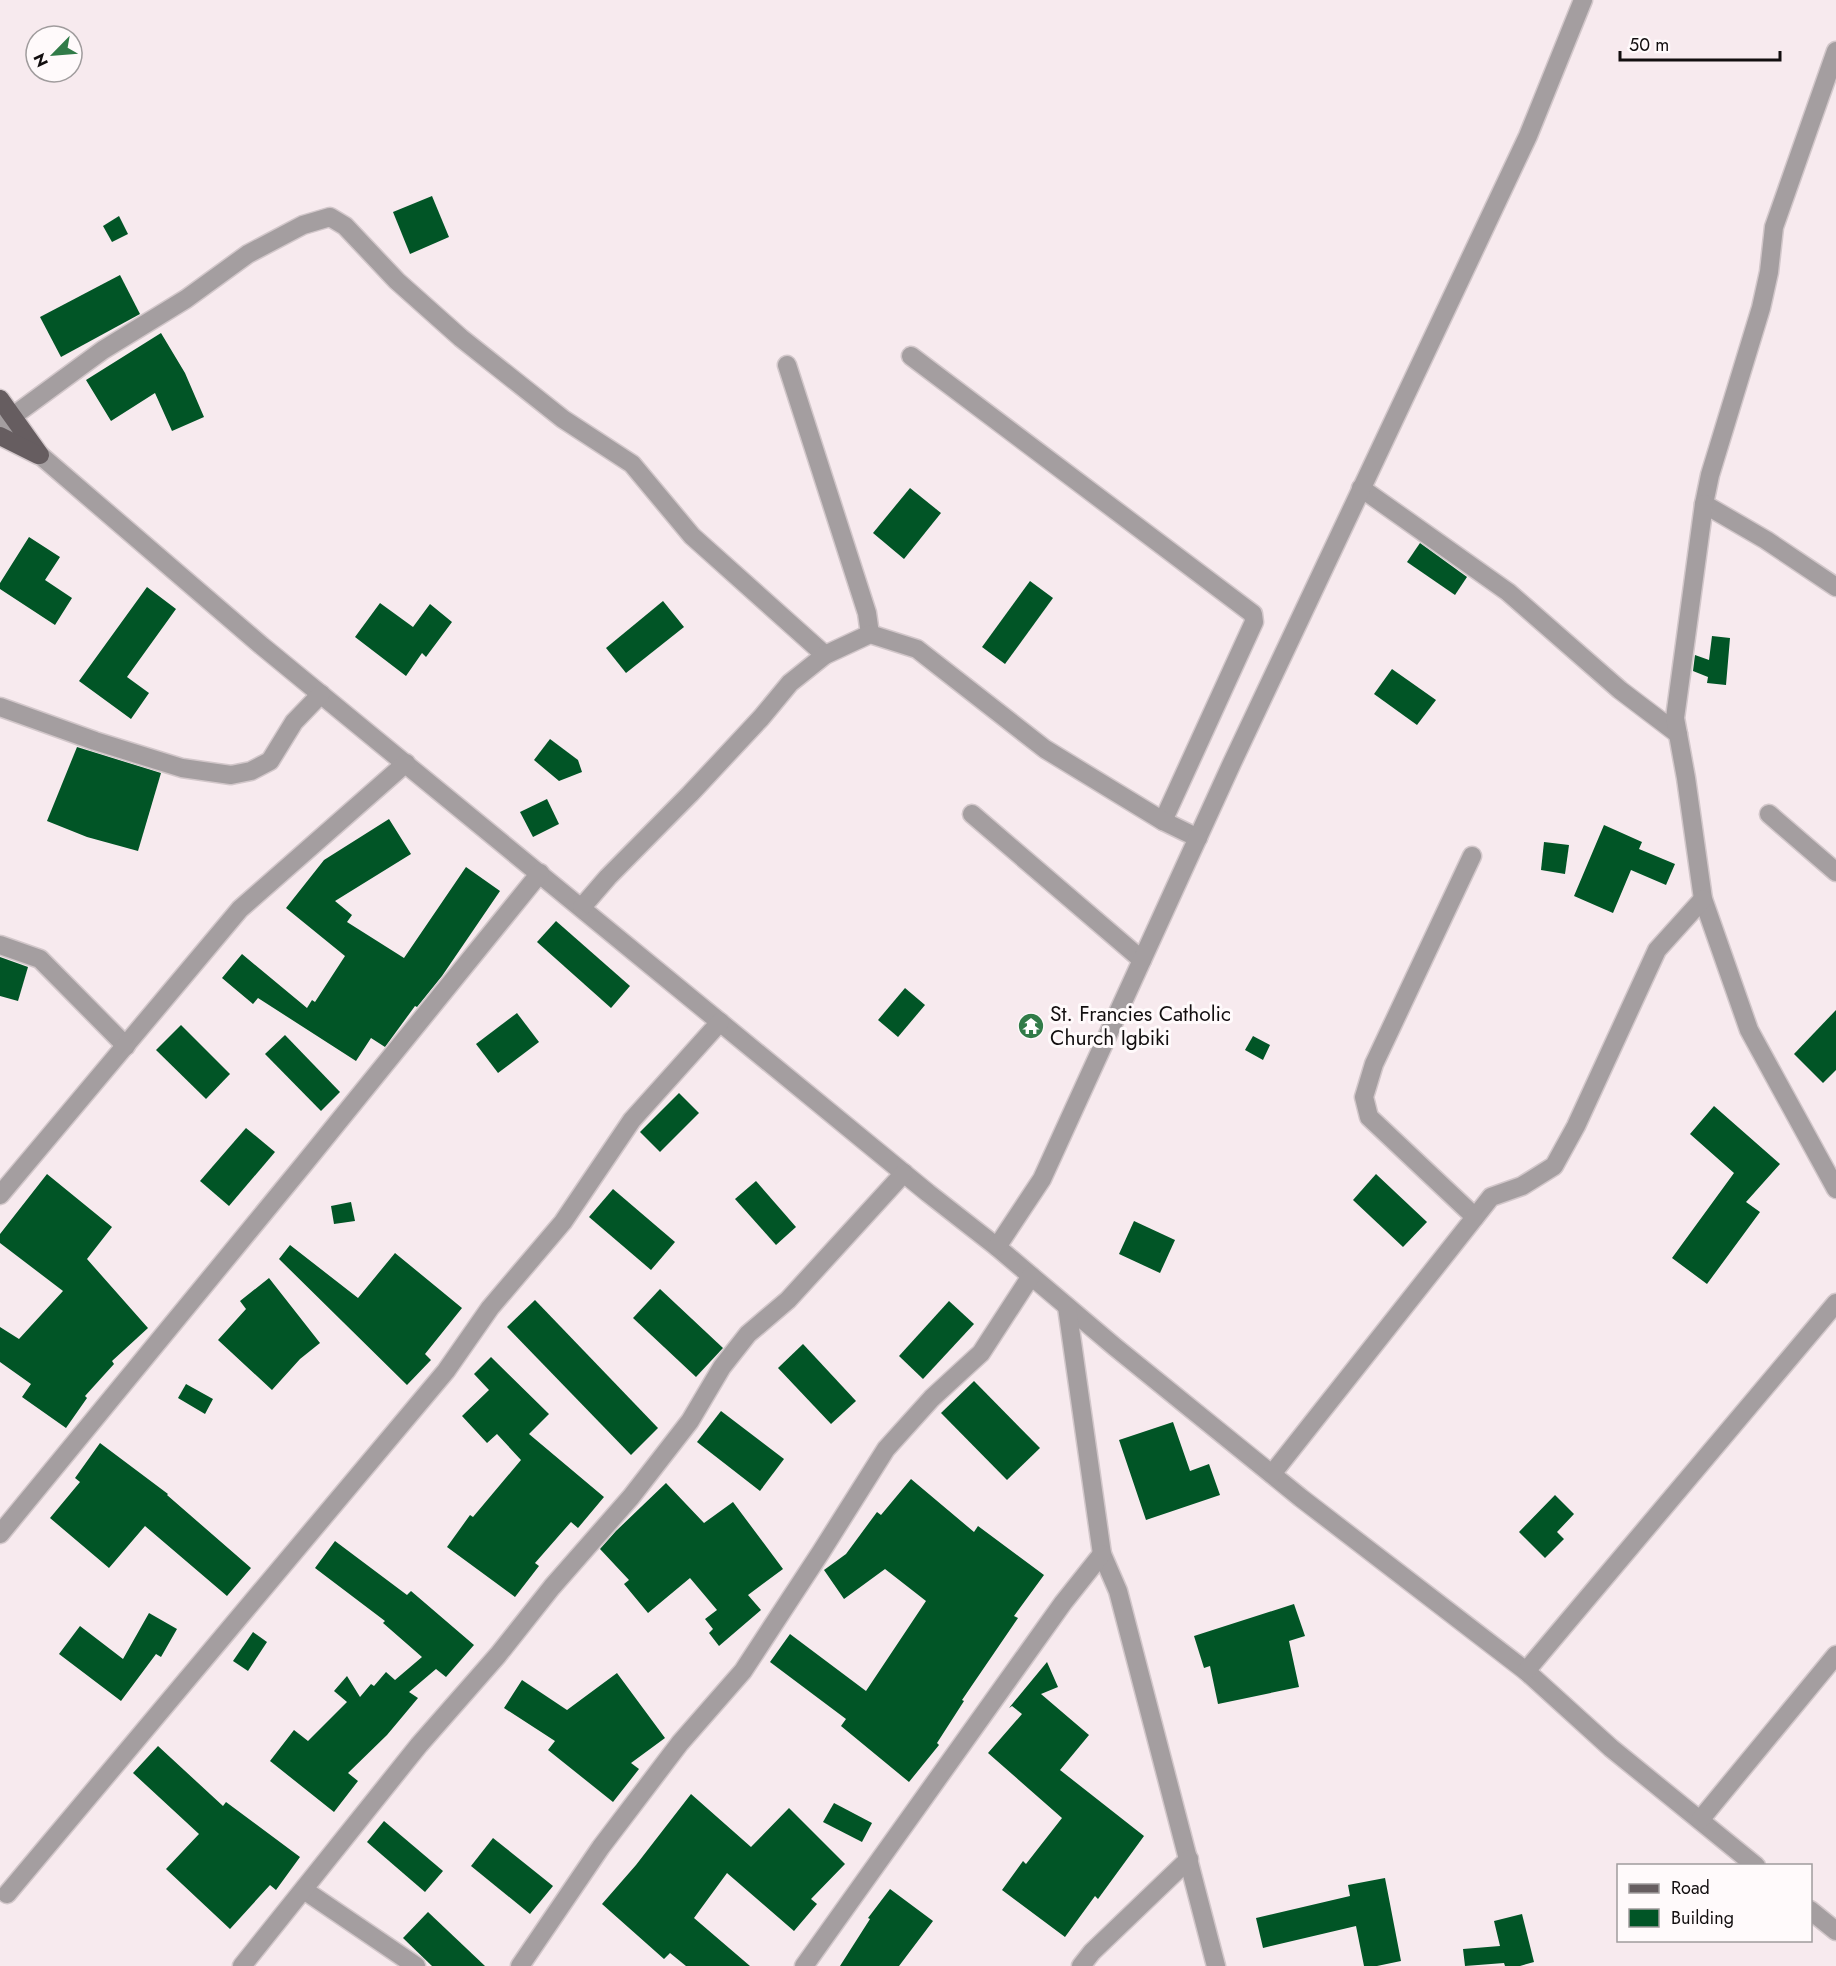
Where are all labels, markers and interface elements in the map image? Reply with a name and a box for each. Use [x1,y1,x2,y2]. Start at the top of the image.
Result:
north arrow [24,24,84,84]
scale bar [1620,24,1780,62]
text: 50 m [1629,32,1669,58]
text: N [28,50,54,71]
place label: St. Francies Catholic Church Igbiki [1050,999,1231,1053]
temple icon: St. Francies Catholic Church Igbiki [1016,1011,1046,1041]
legend [1617,1864,1812,1942]
text: Road [1671,1875,1710,1901]
text: Building [1671,1905,1734,1931]

